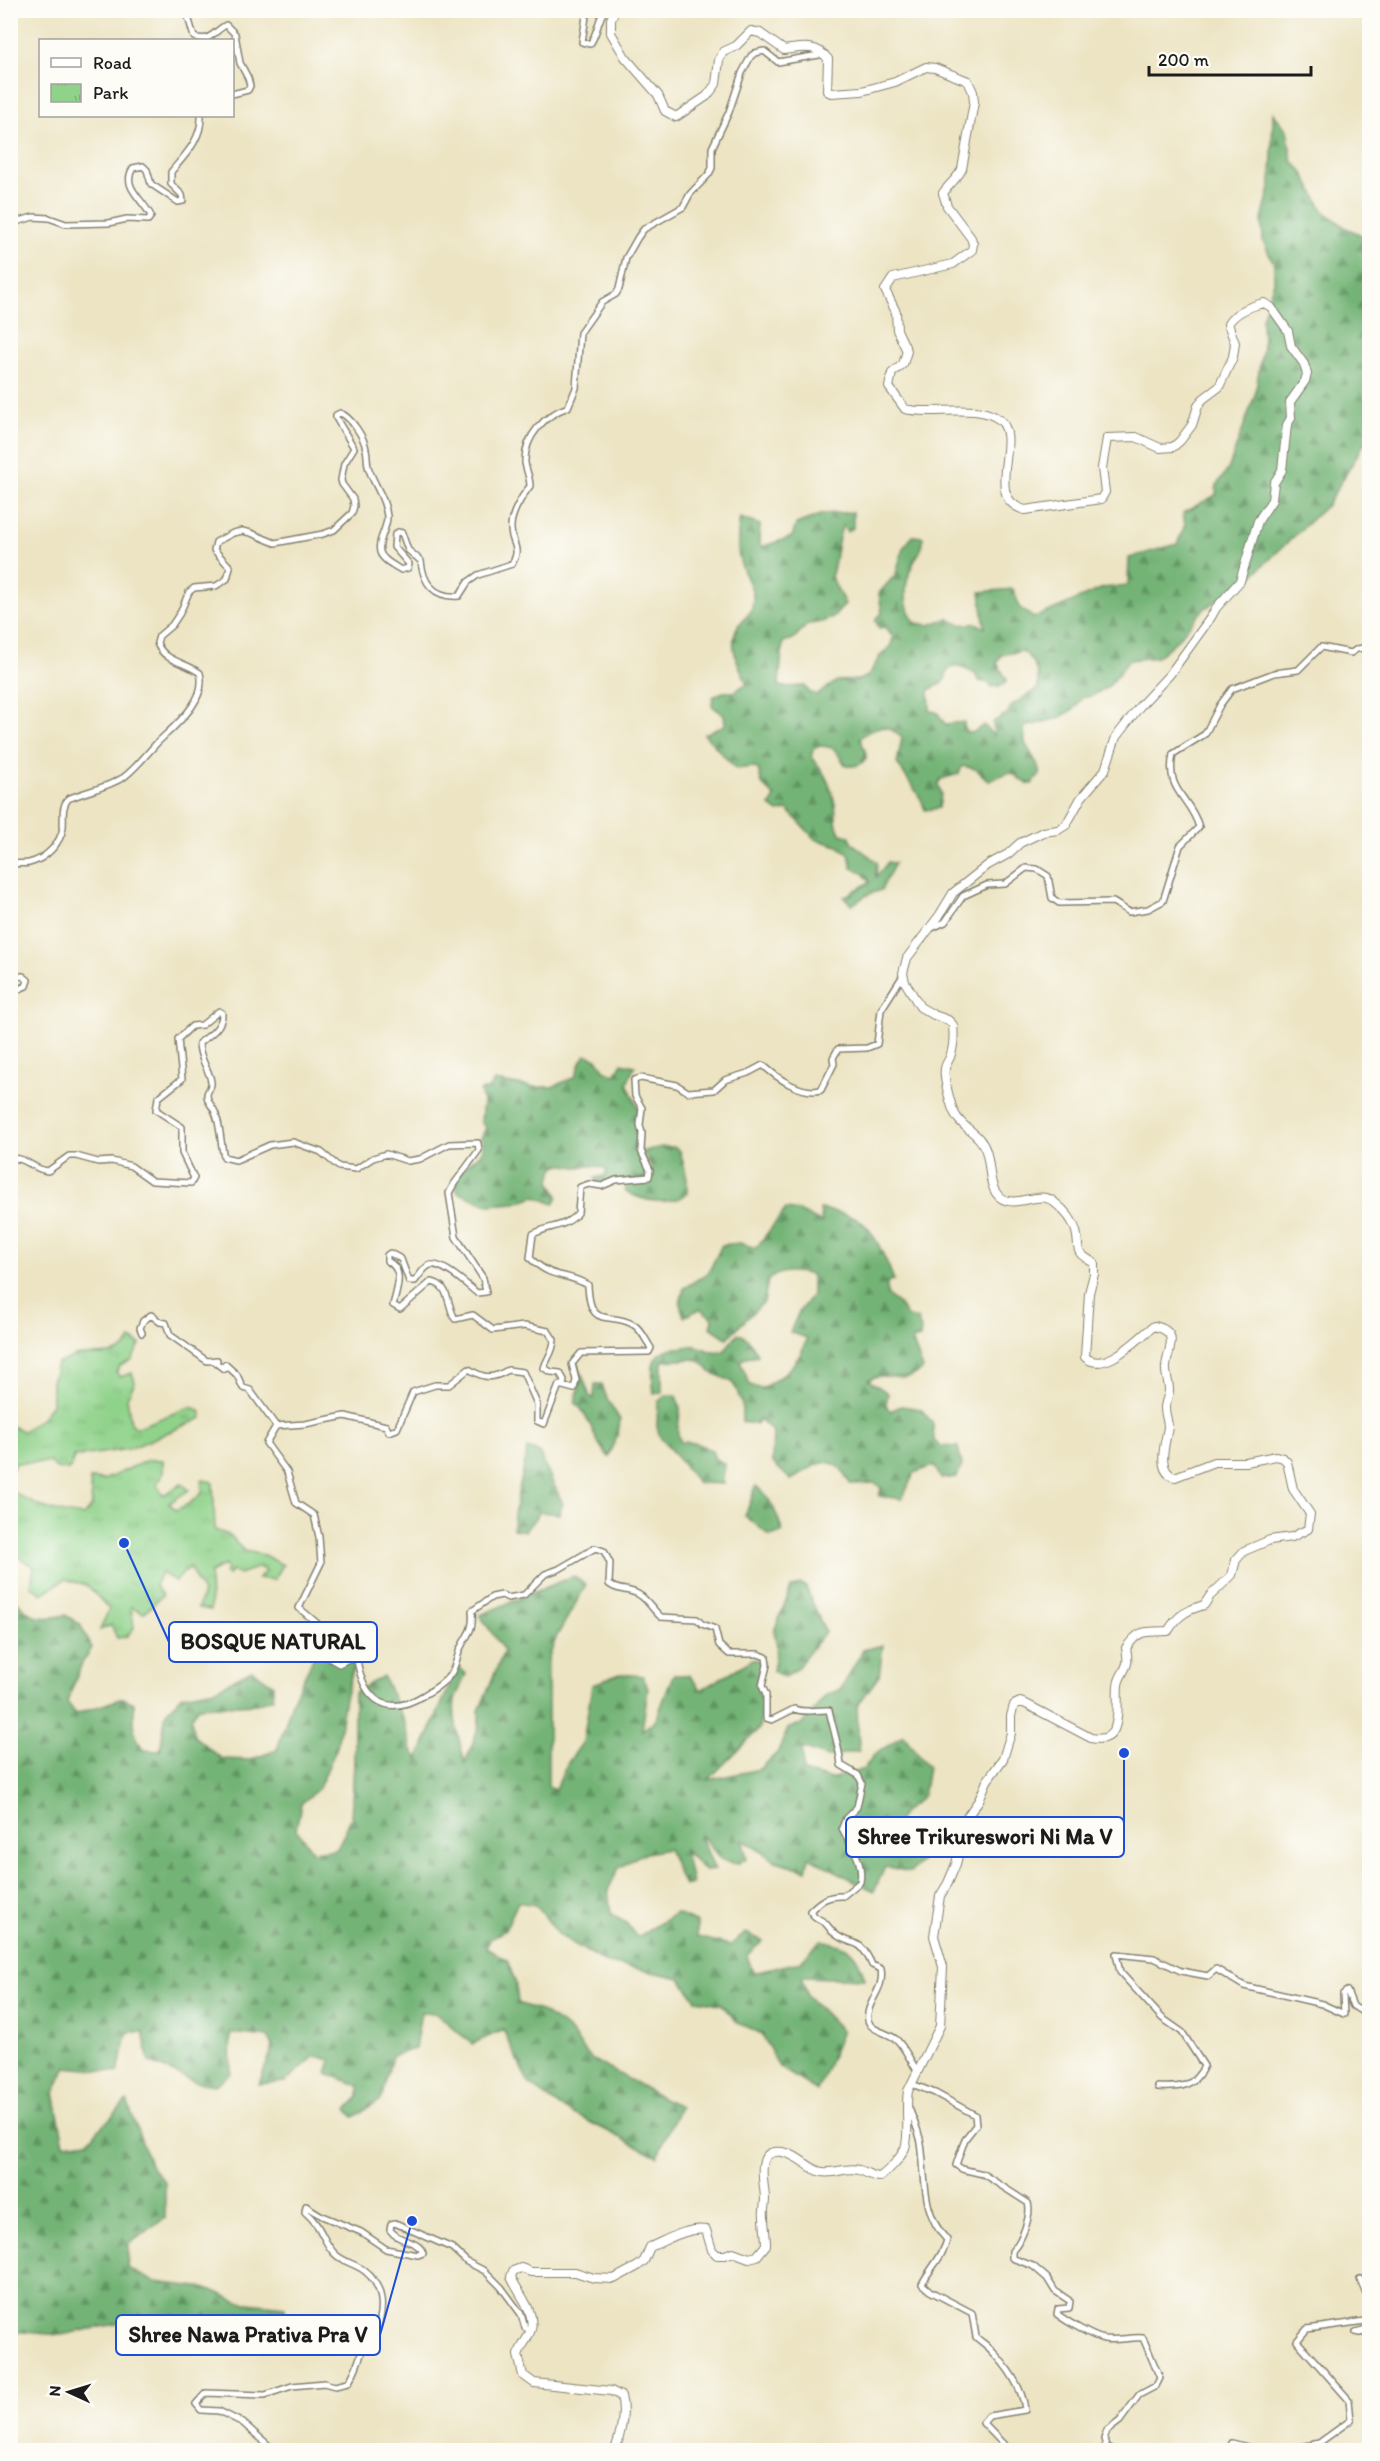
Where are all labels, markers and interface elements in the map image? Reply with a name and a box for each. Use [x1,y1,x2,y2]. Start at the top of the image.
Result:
legend [39,39,234,117]
scale bar [1149,39,1311,77]
text: 200 m [1158,49,1209,71]
text: Road [93,52,132,74]
text: Park [93,82,128,104]
callout: BOSQUE NATURAL [169,1622,377,1662]
text: BOSQUE NATURAL [181,1628,366,1655]
callout: Shree Trikureswori Ni Ma V [846,1817,1124,1857]
text: Shree Trikureswori Ni Ma V [858,1823,1113,1850]
callout: Shree Nawa Prativa Pra V [116,2315,380,2355]
text: Shree Nawa Prativa Pra V [129,2321,369,2348]
north arrow [39,2362,99,2422]
text: N [45,2385,64,2397]

